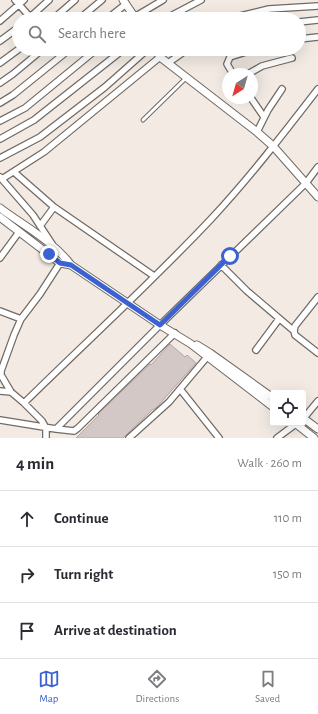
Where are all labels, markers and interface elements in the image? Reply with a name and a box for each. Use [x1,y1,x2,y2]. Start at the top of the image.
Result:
search box [12,12,306,56]
icon: search [26,23,48,45]
text: Search here [58,26,126,41]
north arrow [222,68,258,104]
route end [40,245,58,263]
route start [221,247,239,265]
map controls [270,390,306,426]
button: locate [270,390,306,426]
text: 4 min [16,455,54,472]
text: Walk · 260 m [237,457,302,470]
icon: ahead [16,508,38,530]
text: Continue [54,511,109,526]
text: 110 m [274,512,302,525]
icon: right [16,564,38,586]
text: Turn right [54,567,113,582]
text: 150 m [273,568,302,581]
icon: arrive [16,620,38,642]
text: Arrive at destination [54,623,177,638]
tab: Map [38,668,60,705]
tab: Directions [135,668,179,705]
tab: Saved [255,668,280,705]

